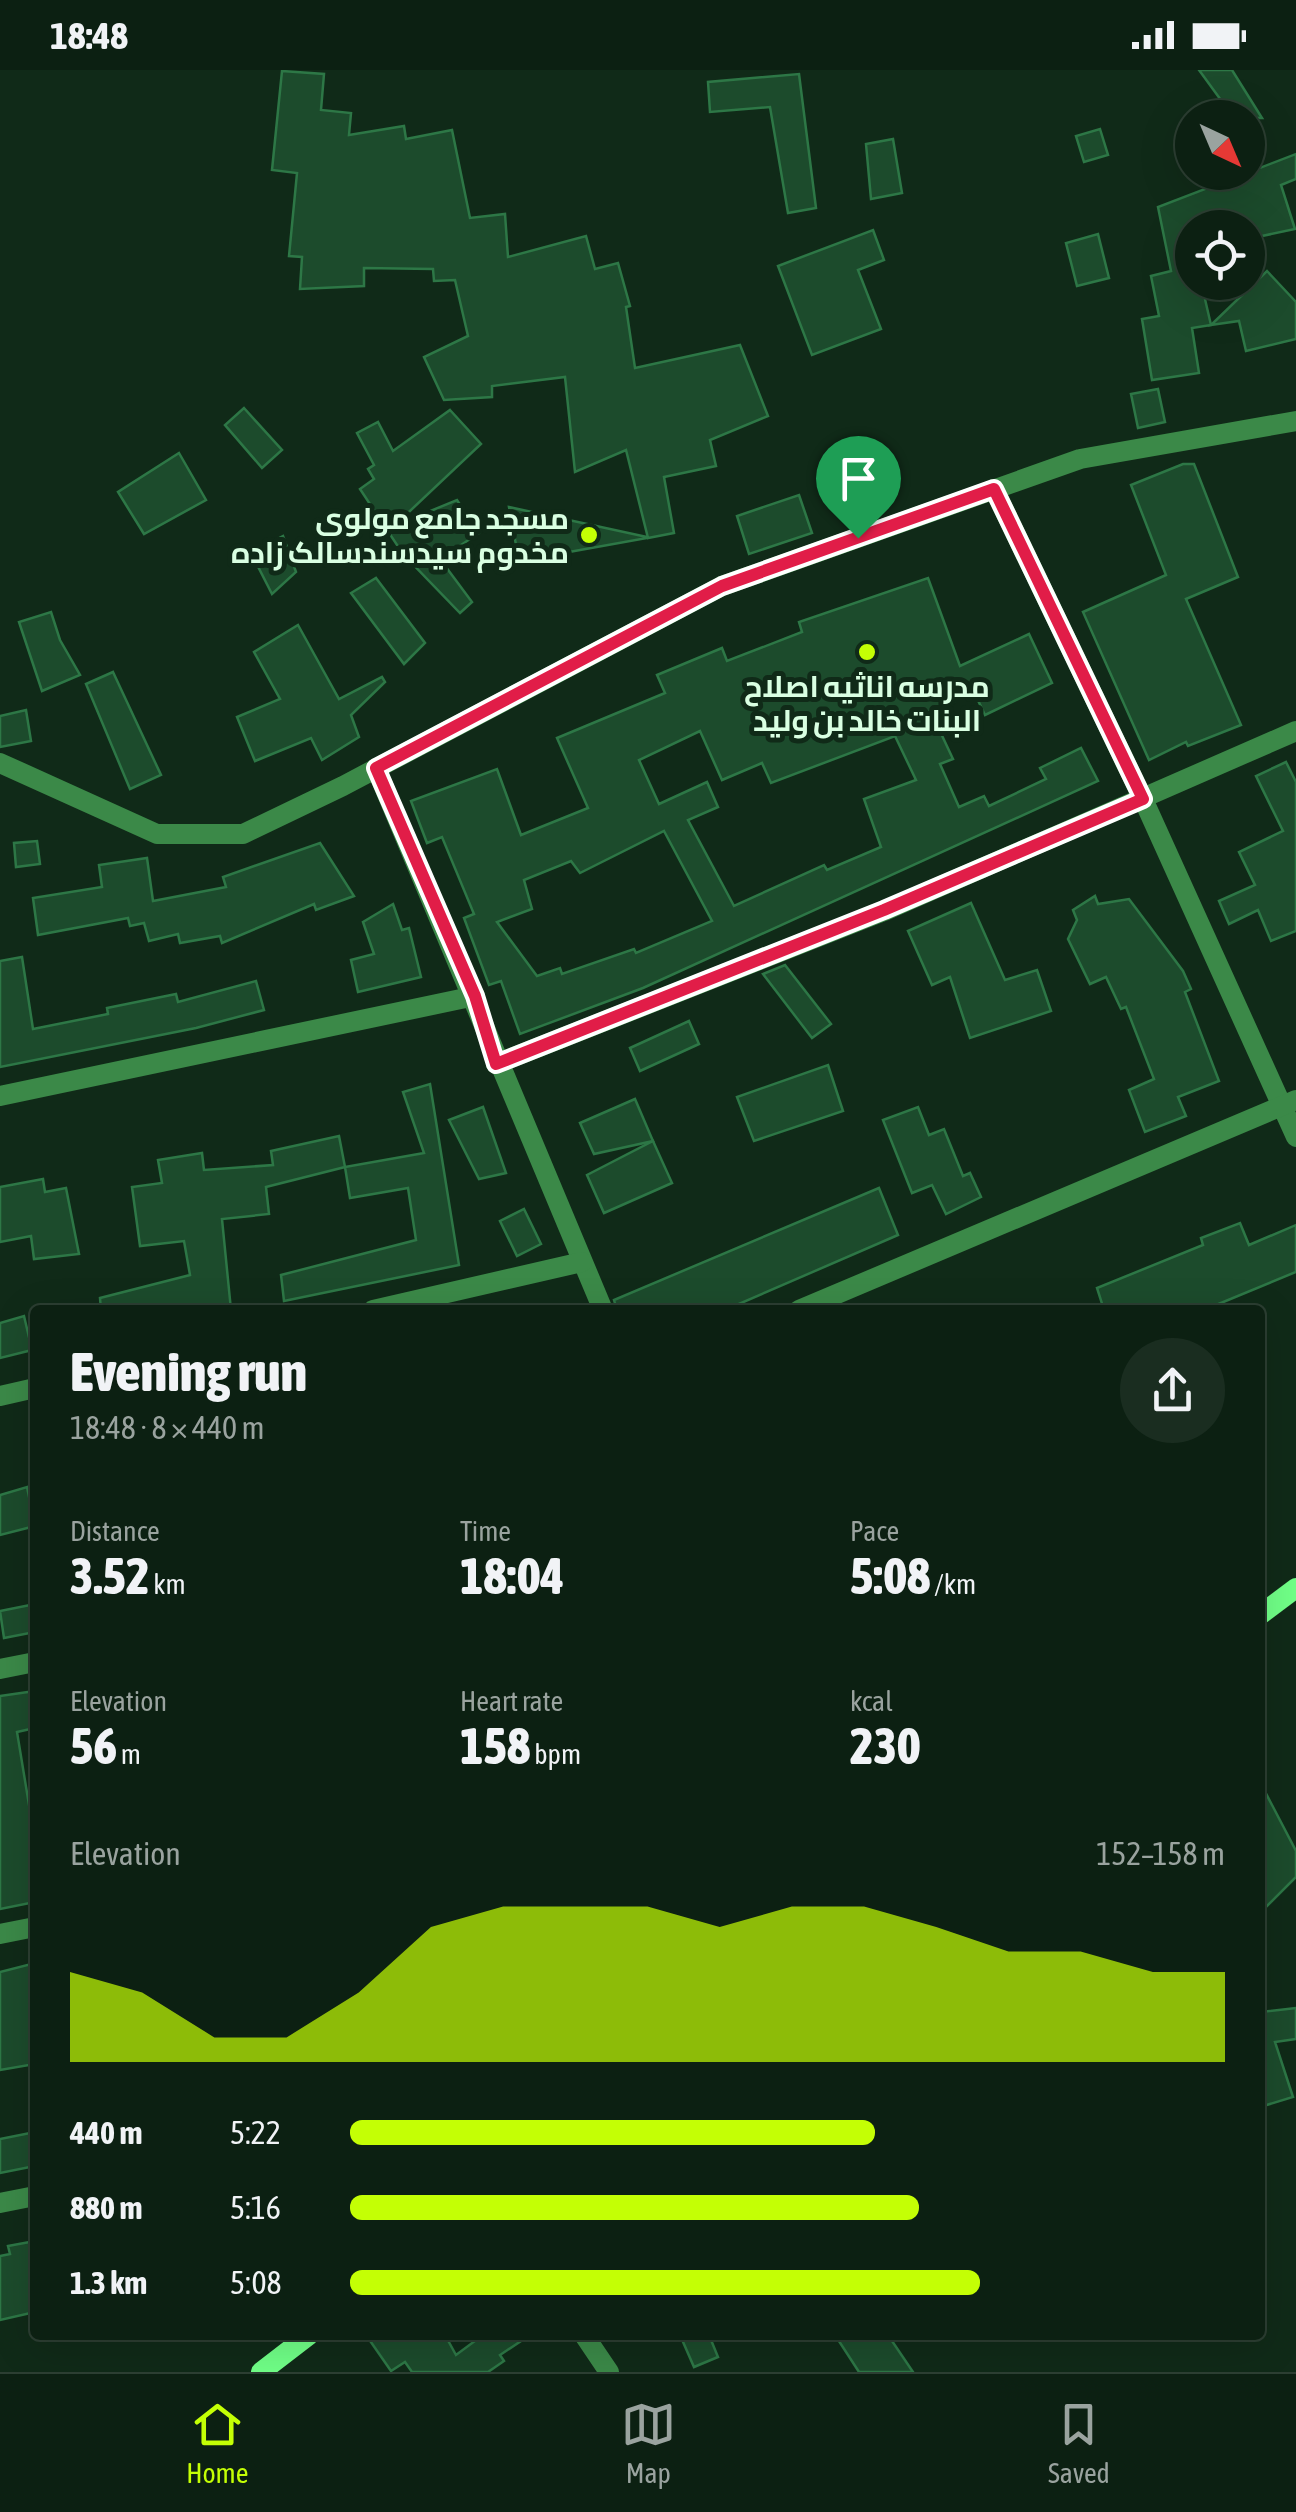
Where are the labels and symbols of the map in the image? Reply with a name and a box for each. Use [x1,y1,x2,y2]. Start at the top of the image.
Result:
north arrow [1175,100,1265,190]
pin [816,436,901,539]
place label: مسجد جامع مولوی مخدوم سیدسندسالک زاده [231,501,569,573]
marker: مسجد جامع مولوی مخدوم سیدسندسالک زاده [578,524,600,546]
marker: مدرسه اناثیه اصلاح البنات خالد بن ولید [856,641,878,663]
place label: مدرسه اناثیه اصلاح البنات خالد بن ولید [744,669,990,739]

